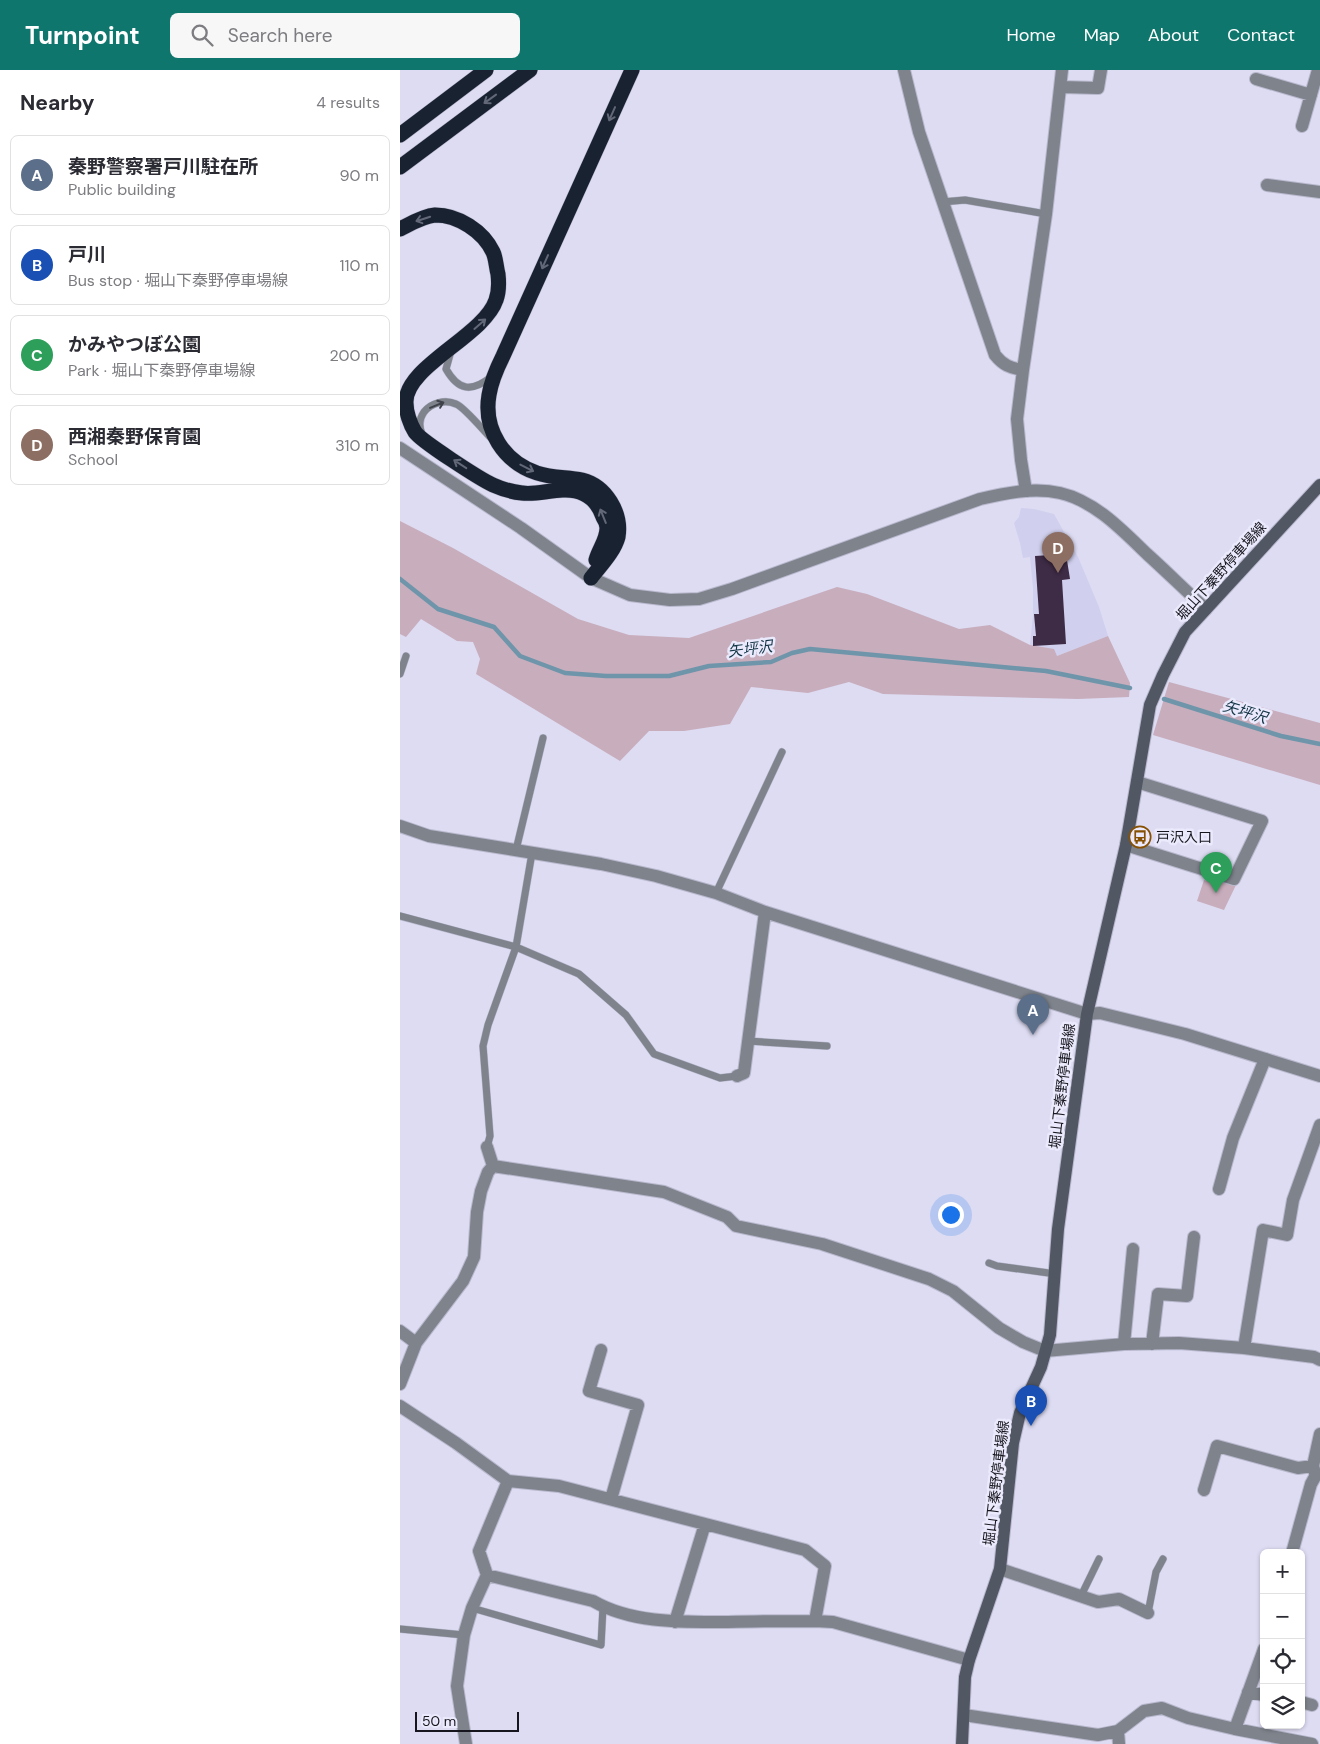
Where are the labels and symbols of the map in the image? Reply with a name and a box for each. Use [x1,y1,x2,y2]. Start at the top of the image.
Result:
one-way arrow [483,94,497,104]
one-way arrow [606,106,616,121]
one-way arrow [415,214,431,224]
one-way arrow [539,254,549,269]
one-way arrow [473,318,486,329]
one-way arrow [429,400,444,409]
one-way arrow [453,459,467,469]
one-way arrow [519,463,534,473]
one-way arrow [597,508,606,523]
street label: 堀山下秦野停車場線 [1172,518,1270,624]
pin: D [1042,532,1074,573]
water label: 矢坪沢 [726,636,776,662]
water label: 矢坪沢 [1221,696,1271,729]
bus stop icon: 戸沢入口 [1128,825,1152,849]
place label: 戸沢入口 [1156,828,1212,846]
pin: C [1200,852,1232,893]
pin: A [1017,994,1049,1035]
street label: 堀山下秦野停車場線 [1045,1022,1079,1150]
your location [938,1202,964,1228]
pin: B [1015,1385,1047,1426]
street label: 堀山下秦野停車場線 [979,1419,1013,1547]
scale bar [415,1709,519,1732]

